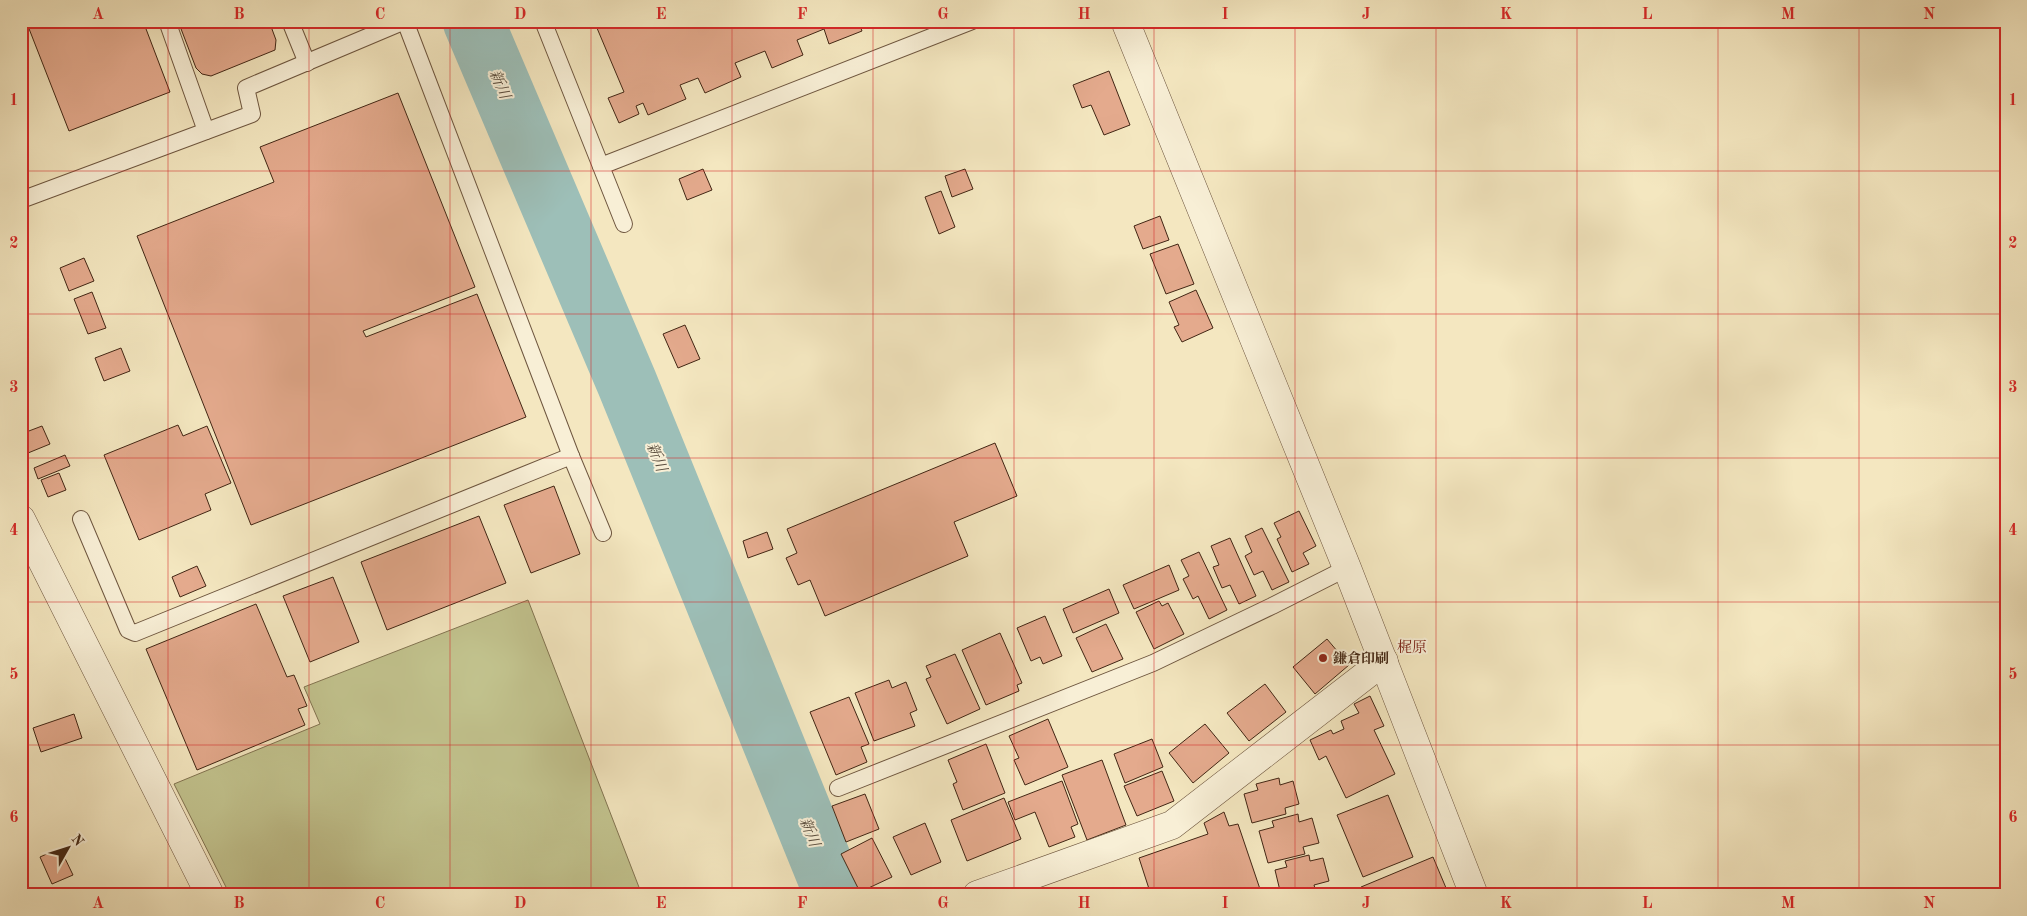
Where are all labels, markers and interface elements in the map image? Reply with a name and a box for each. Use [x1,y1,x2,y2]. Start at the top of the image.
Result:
text: A [92,7,104,23]
text: B [233,7,245,23]
text: C [375,7,385,23]
text: D [514,7,526,23]
text: E [655,7,667,23]
text: F [797,7,808,23]
text: G [937,7,949,23]
text: H [1077,7,1091,23]
text: I [1221,7,1229,23]
text: J [1362,7,1371,23]
text: K [1500,7,1512,23]
text: L [1642,7,1653,23]
text: M [1781,7,1795,23]
text: N [1923,7,1936,23]
water label: 新川 [486,67,514,103]
text: 1 [9,93,19,109]
text: 1 [2008,93,2018,109]
text: 2 [9,236,19,252]
text: 2 [2008,236,2018,252]
text: 3 [9,380,19,396]
text: 3 [2008,380,2018,396]
water label: 新川 [643,440,671,476]
text: 4 [9,523,19,539]
text: 4 [2008,523,2018,539]
district label: 梶原 [1397,639,1427,656]
place label: 鎌倉印刷 [1333,651,1389,666]
marker: 鎌倉印刷 [1317,652,1329,664]
text: 5 [9,667,19,683]
text: 5 [2008,667,2018,683]
text: 6 [9,810,19,826]
text: 6 [2008,810,2018,826]
water label: 新川 [796,815,824,851]
north arrow [42,824,92,874]
text: N [69,832,86,849]
text: A [92,896,104,912]
text: B [233,896,245,912]
text: C [375,896,385,912]
text: D [514,896,526,912]
text: E [655,896,667,912]
text: F [797,896,808,912]
text: G [937,896,949,912]
text: H [1077,896,1091,912]
text: I [1221,896,1229,912]
text: J [1362,896,1371,912]
text: K [1500,896,1512,912]
text: L [1642,896,1653,912]
text: M [1781,896,1795,912]
text: N [1923,896,1936,912]

